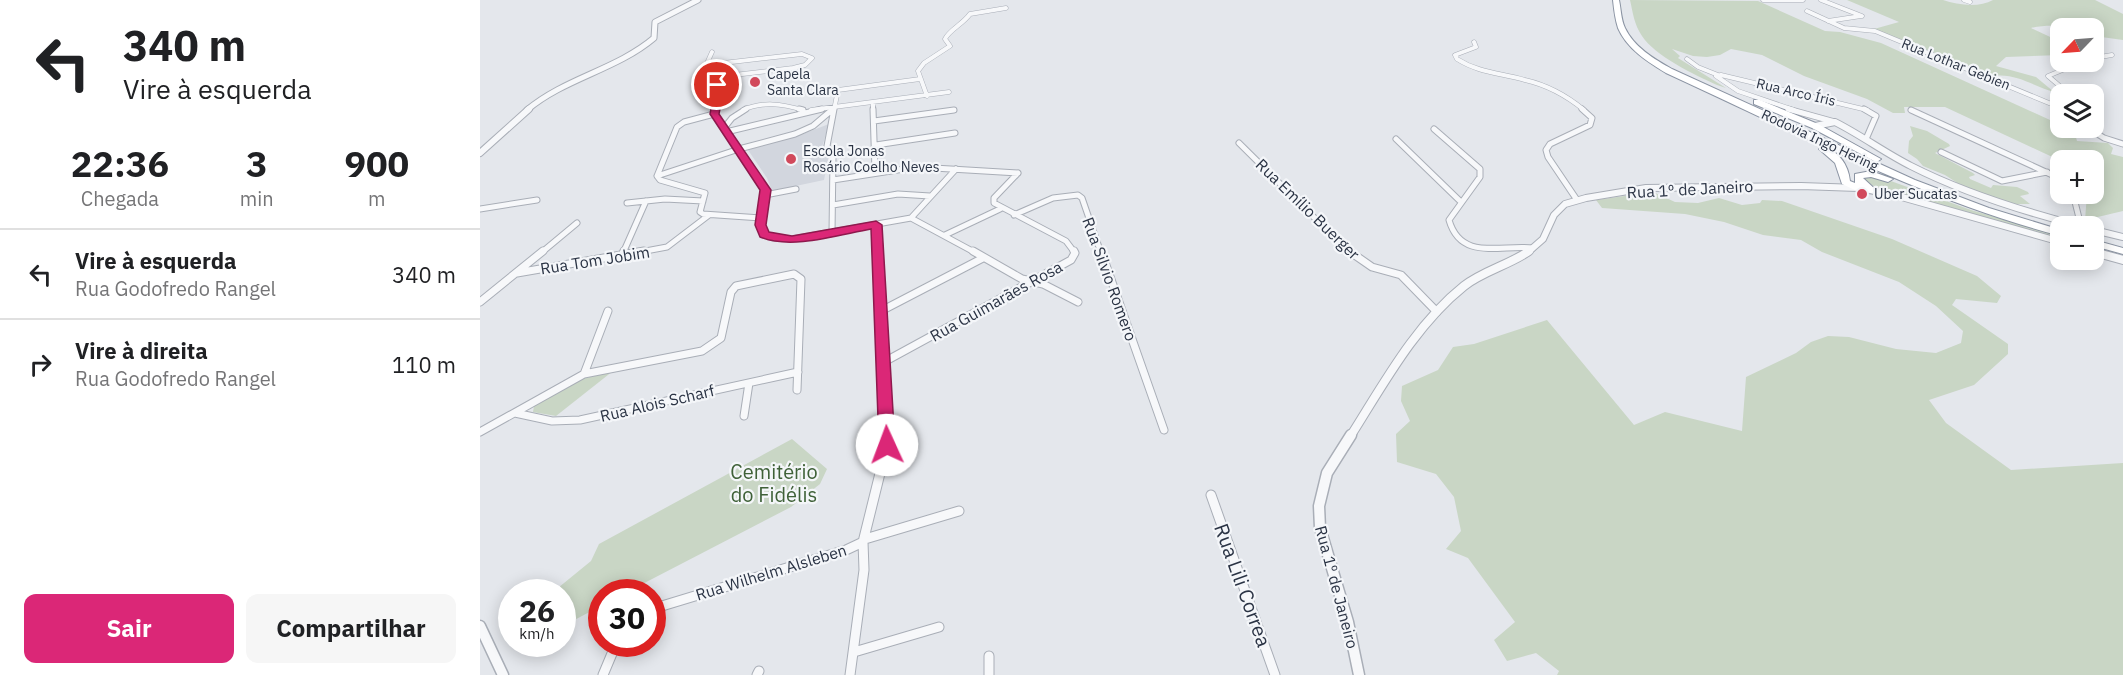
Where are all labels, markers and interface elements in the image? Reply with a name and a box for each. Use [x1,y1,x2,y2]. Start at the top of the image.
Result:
text: 340 m [123,18,246,73]
north arrow [2050,18,2104,72]
map controls [2050,18,2104,270]
icon: left [24,24,102,102]
street label: Rua Lothar Gebien [1899,34,2013,94]
pin [691,59,742,110]
place label: Capela Santa Clara [767,65,839,99]
icon: arrive [700,68,733,101]
text: Vire à esquerda [123,71,312,106]
street label: Rua Arco Íris [1755,73,1838,110]
marker: Capela Santa Clara [748,75,762,89]
button: layers [2050,84,2104,138]
street label: Rodovia Ingo Hering [1759,105,1882,175]
text: 22:36 [71,140,169,187]
text: 3 [246,140,268,187]
text: 900 [344,140,409,187]
place label: Escola Jonas Rosário Coelho Neves [803,142,940,176]
button: + [2050,150,2104,204]
marker: Escola Jonas Rosário Coelho Neves [784,152,798,166]
street label: Rua Emílio Buerger [1252,154,1364,264]
street label: Rua 1º de Janeiro [1626,176,1754,202]
text: Chegada [81,185,159,212]
text: min [240,185,274,212]
text: m [368,185,386,212]
place label: Uber Sucatas [1874,185,1958,203]
marker: Uber Sucatas [1855,187,1869,201]
street label: Rua Silvio Romero [1078,214,1142,344]
button: − [2050,216,2104,270]
street label: Rua Tom Jobim [539,241,651,279]
text: Vire à esquerda [75,246,237,275]
street label: Rua Guimarães Rosa [926,256,1066,346]
icon: left [24,258,57,291]
text: 340 m [392,260,456,289]
text: Rua Godofredo Rangel [75,275,276,302]
text: Vire à direita [75,336,208,365]
icon: right [24,348,57,381]
text: 110 m [392,350,456,379]
text: Rua Godofredo Rangel [75,365,276,392]
street label: Rua Alois Scharf [598,380,716,426]
position arrow [855,413,919,477]
park label: Cemitério do Fidélis [730,458,818,508]
street label: Rua Lili Correa [1208,519,1278,651]
street label: Rua 1º de Janeiro [1311,523,1363,651]
street label: Rua Wilhelm Alsleben [693,539,849,605]
speed limit sign: 30 [588,579,666,657]
text: 26 [519,591,555,630]
button: Sair [24,594,234,663]
button: Compartilhar [246,594,456,663]
text: km/h [519,624,555,643]

